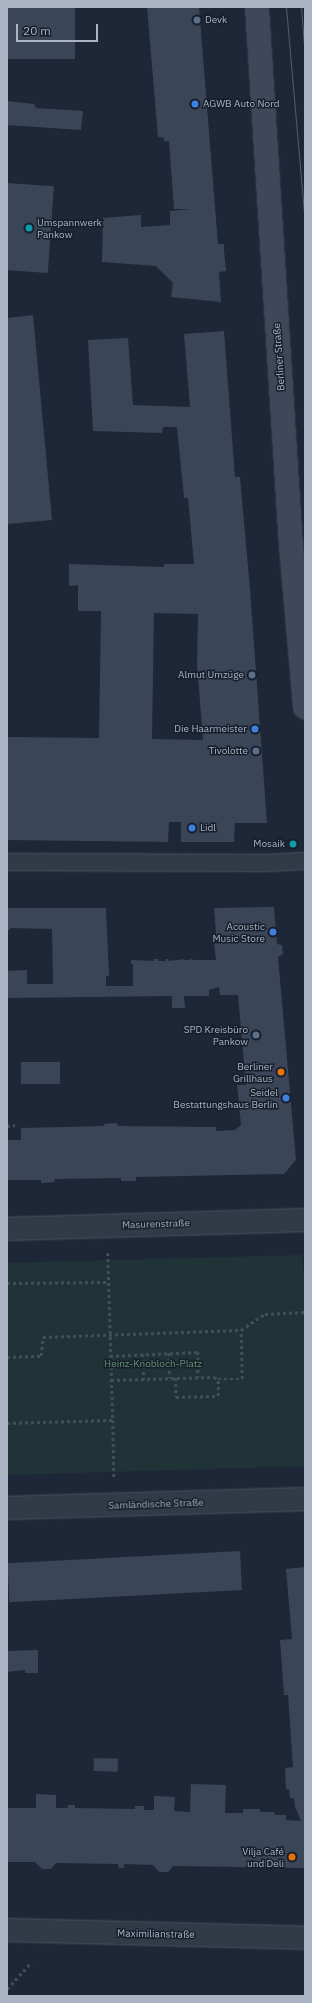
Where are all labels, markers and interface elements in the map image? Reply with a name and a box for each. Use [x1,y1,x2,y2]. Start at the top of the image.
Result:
place label: Devk [205,14,227,26]
marker: Devk [192,15,202,25]
scale bar [18,16,100,42]
text: 20 m [23,23,51,38]
place label: AGWB Auto Nord [203,98,280,110]
marker: AGWB Auto Nord [190,99,200,109]
place label: Umspannwerk Pankow [37,216,102,240]
marker: Umspannwerk Pankow [24,223,34,233]
street label: Berliner Straße [271,323,287,391]
place label: Almut Umzüge [178,669,244,681]
marker: Almut Umzüge [247,670,257,680]
place label: Die Haarmeister [174,723,247,735]
marker: Die Haarmeister [250,724,260,734]
place label: Tivolotte [209,745,248,757]
marker: Tivolotte [251,746,261,756]
place label: Lidl [200,822,216,834]
marker: Lidl [187,823,197,833]
place label: Mosaik [253,838,285,850]
marker: Mosaik [288,839,298,849]
place label: Acoustic Music Store [212,920,265,944]
marker: Acoustic Music Store [268,927,278,937]
place label: SPD Kreisbüro Pankow [184,1023,248,1046]
marker: SPD Kreisbüro Pankow [251,1030,261,1040]
place label: Berliner Grillhaus [233,1060,273,1084]
marker: Berliner Grillhaus [276,1067,286,1077]
place label: Seidel Bestattungshaus Berlin [173,1086,278,1110]
marker: Seidel Bestattungshaus Berlin [281,1093,291,1103]
street label: Masurenstraße [122,1217,190,1231]
park label: Heinz-Knobloch-Platz [104,1358,202,1370]
street label: Samländische Straße [108,1496,204,1512]
place label: Vilja Café und Deli [242,1845,284,1868]
marker: Vilja Café und Deli [287,1852,297,1862]
street label: Maximilianstraße [117,1927,195,1941]

